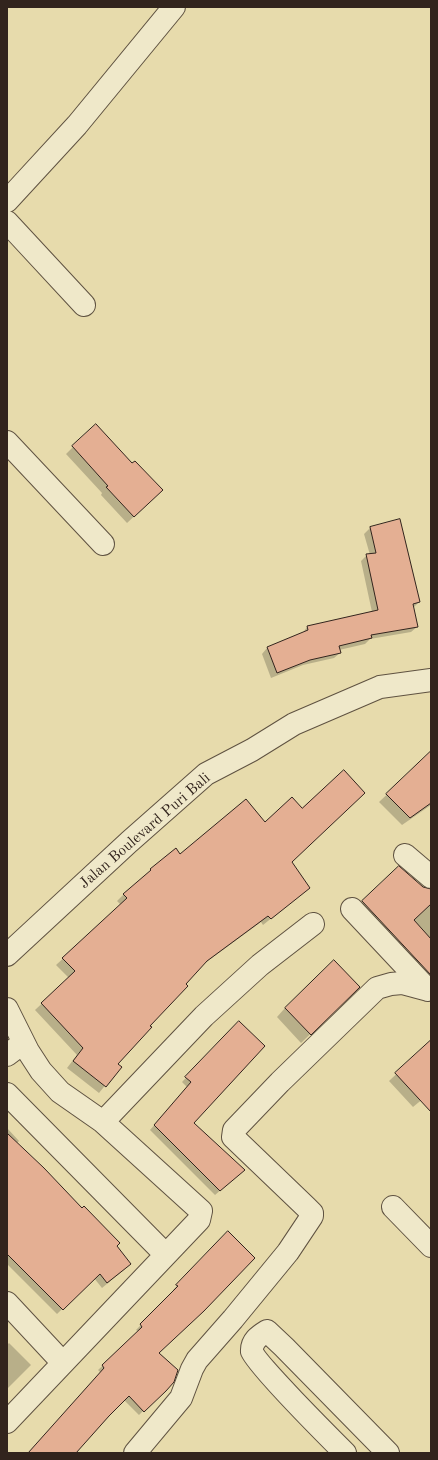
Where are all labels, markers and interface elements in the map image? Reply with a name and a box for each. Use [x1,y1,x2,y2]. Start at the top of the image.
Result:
street label: Jalan Boulevard Puri Bali [76,769,214,893]

